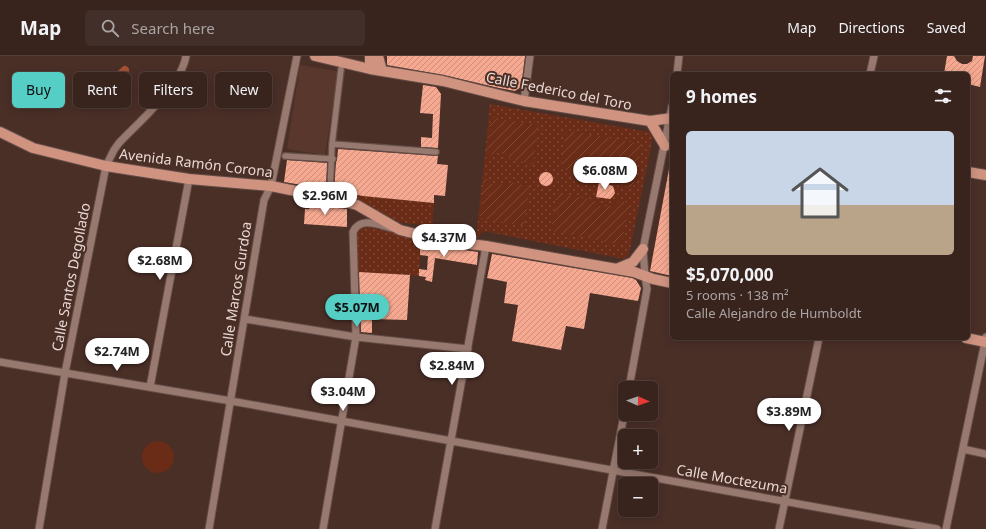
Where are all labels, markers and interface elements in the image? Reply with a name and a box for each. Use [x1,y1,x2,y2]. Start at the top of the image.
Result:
search box [85,10,365,46]
text: Map [20,15,61,41]
icon: search [99,17,121,39]
text: Search here [131,18,215,38]
text: Map [787,18,816,37]
text: Directions [838,18,905,37]
text: Saved [927,18,966,37]
street label: Calle Federico del Toro [484,67,634,114]
chip: Buy [12,72,65,108]
chip: Rent [73,72,131,108]
chip: Filters [139,72,207,108]
chip: New [215,72,272,108]
text: 9 homes [686,85,757,108]
icon: filters [932,85,954,107]
street label: Avenida Ramón Corona [118,144,274,181]
pin: $6.08M [572,157,638,191]
icon: home [784,157,856,229]
text: $6.08M [582,161,628,179]
pin: $2.96M [292,182,358,216]
text: $2.96M [302,186,348,204]
street label: Calle Santos Degollado [47,201,94,353]
street label: Calle Marcos Gurdoa [215,220,256,358]
pin: $4.37M [411,224,477,258]
text: $4.37M [421,228,467,246]
pin: $2.68M [127,247,193,281]
text: $2.68M [137,251,183,269]
text: $5,070,000 [686,263,773,286]
text: 5 rooms · 138 m² [686,286,789,304]
pin: $5.07M [324,294,390,328]
text: $5.07M [334,298,380,316]
text: Calle Alejandro de Humboldt [686,304,861,322]
pin: $2.74M [84,338,150,372]
text: $2.74M [94,342,140,360]
pin: $2.84M [419,352,485,386]
text: $2.84M [429,356,475,374]
pin: $3.04M [310,378,376,412]
north arrow [618,381,658,421]
map controls [618,381,658,517]
text: $3.04M [320,382,366,400]
pin: $3.89M [756,398,822,432]
text: $3.89M [766,402,812,420]
button: + [618,429,658,469]
street label: Calle Moctezuma [675,459,789,498]
button: − [618,477,658,517]

